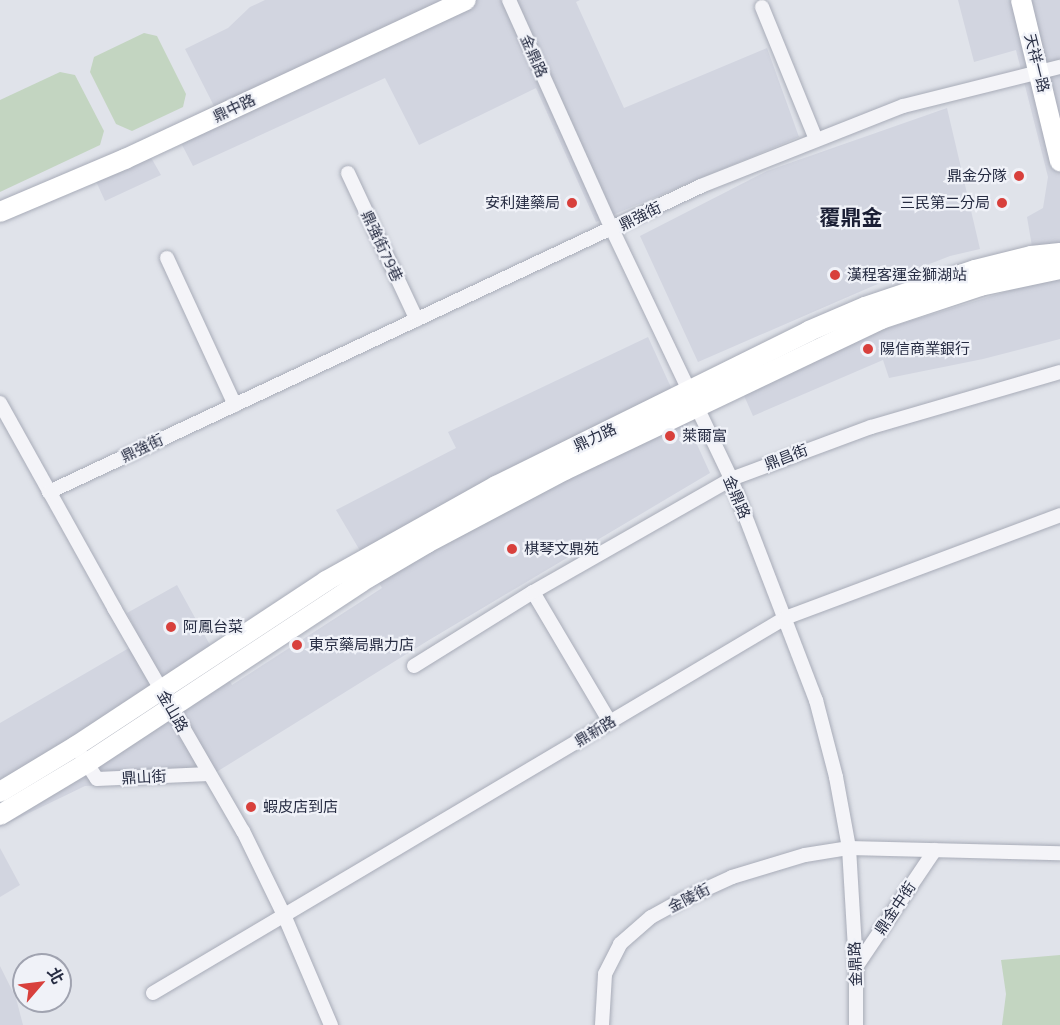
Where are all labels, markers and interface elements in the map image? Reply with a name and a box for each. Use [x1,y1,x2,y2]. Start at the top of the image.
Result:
street label: 金鼎路 [517,32,551,80]
street label: 天祥一路 [1021,32,1053,94]
street label: 鼎中路 [210,90,258,126]
place label: 鼎金分隊 [947,167,1007,185]
marker: 鼎金分隊 [1012,169,1026,183]
place label: 安利建藥局 [485,194,560,212]
place label: 三民第二分局 [900,194,990,212]
marker: 安利建藥局 [565,196,579,210]
marker: 三民第二分局 [995,196,1009,210]
street label: 鼎強街 [616,198,664,234]
district label: 覆鼎金 [820,204,882,230]
street label: 鼎強街79巷 [358,207,406,285]
place label: 漢程客運金獅湖站 [847,266,967,284]
marker: 漢程客運金獅湖站 [828,268,842,282]
place label: 陽信商業銀行 [880,340,970,358]
marker: 陽信商業銀行 [861,342,875,356]
street label: 鼎力路 [571,419,619,455]
place label: 萊爾富 [682,427,727,445]
marker: 萊爾富 [663,429,677,443]
street label: 鼎強街 [118,430,166,466]
street label: 鼎昌街 [762,441,810,473]
street label: 金鼎路 [720,473,754,521]
place label: 棋琴文鼎苑 [524,540,599,558]
marker: 棋琴文鼎苑 [505,542,519,556]
place label: 阿鳳台菜 [183,618,243,636]
marker: 阿鳳台菜 [164,620,178,634]
place label: 東京藥局鼎力店 [309,636,414,654]
marker: 東京藥局鼎力店 [290,638,304,652]
street label: 金山路 [154,687,192,735]
street label: 鼎新路 [571,712,619,750]
street label: 鼎山街 [121,767,167,787]
place label: 蝦皮店到店 [263,798,338,816]
marker: 蝦皮店到店 [244,800,258,814]
street label: 鼎金中街 [871,878,919,938]
street label: 金陵街 [665,880,713,916]
street label: 金鼎路 [845,941,865,987]
north arrow [12,953,72,1013]
text: 北 [42,963,70,988]

